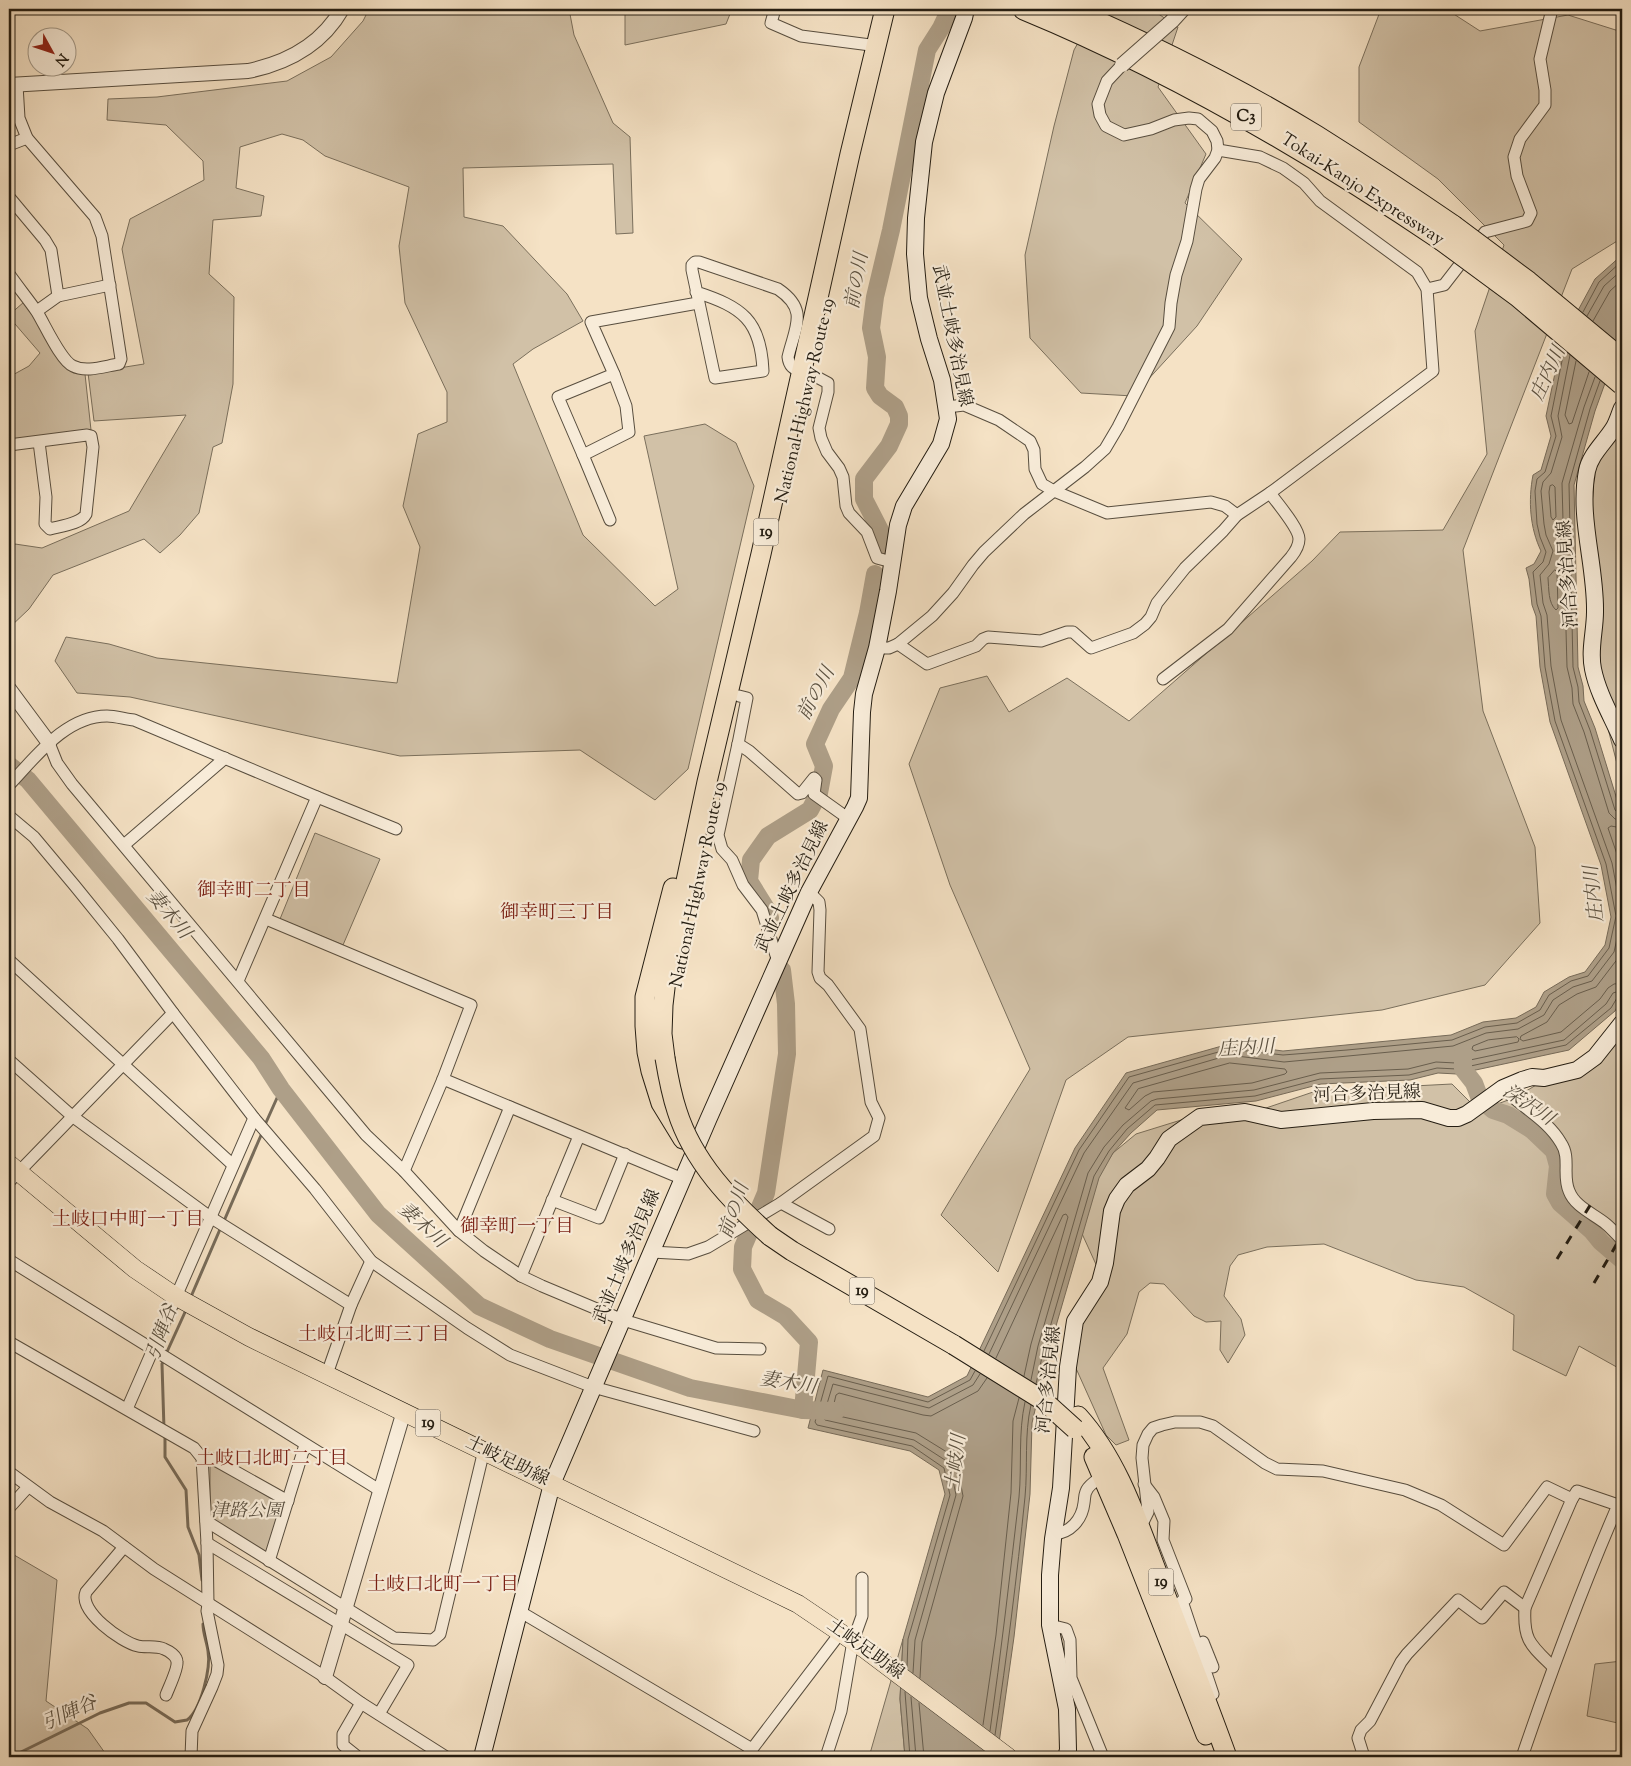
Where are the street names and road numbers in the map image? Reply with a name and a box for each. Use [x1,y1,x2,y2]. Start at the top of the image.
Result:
road number: C3 [1231,104,1261,130]
street label: Tokai-Kanjo Expressway [1275,127,1449,253]
street label: 武並土岐多治見線 [925,263,977,409]
street label: National Highway Route 19 [770,296,842,506]
road number: 19 [754,518,778,546]
street label: 河合多治見線 [1552,519,1586,629]
street label: National Highway Route 19 [664,780,734,990]
street label: 武並土岐多治見線 [750,817,836,957]
street label: 河合多治見線 [1313,1080,1421,1110]
street label: 武並土岐多治見線 [588,1186,668,1328]
road number: 19 [850,1278,874,1304]
street label: 河合多治見線 [1031,1325,1069,1435]
road number: 19 [416,1410,440,1436]
street label: 土岐足助線 [461,1431,553,1493]
road number: 19 [1148,1568,1174,1595]
street label: 土岐足助線 [821,1613,909,1687]

